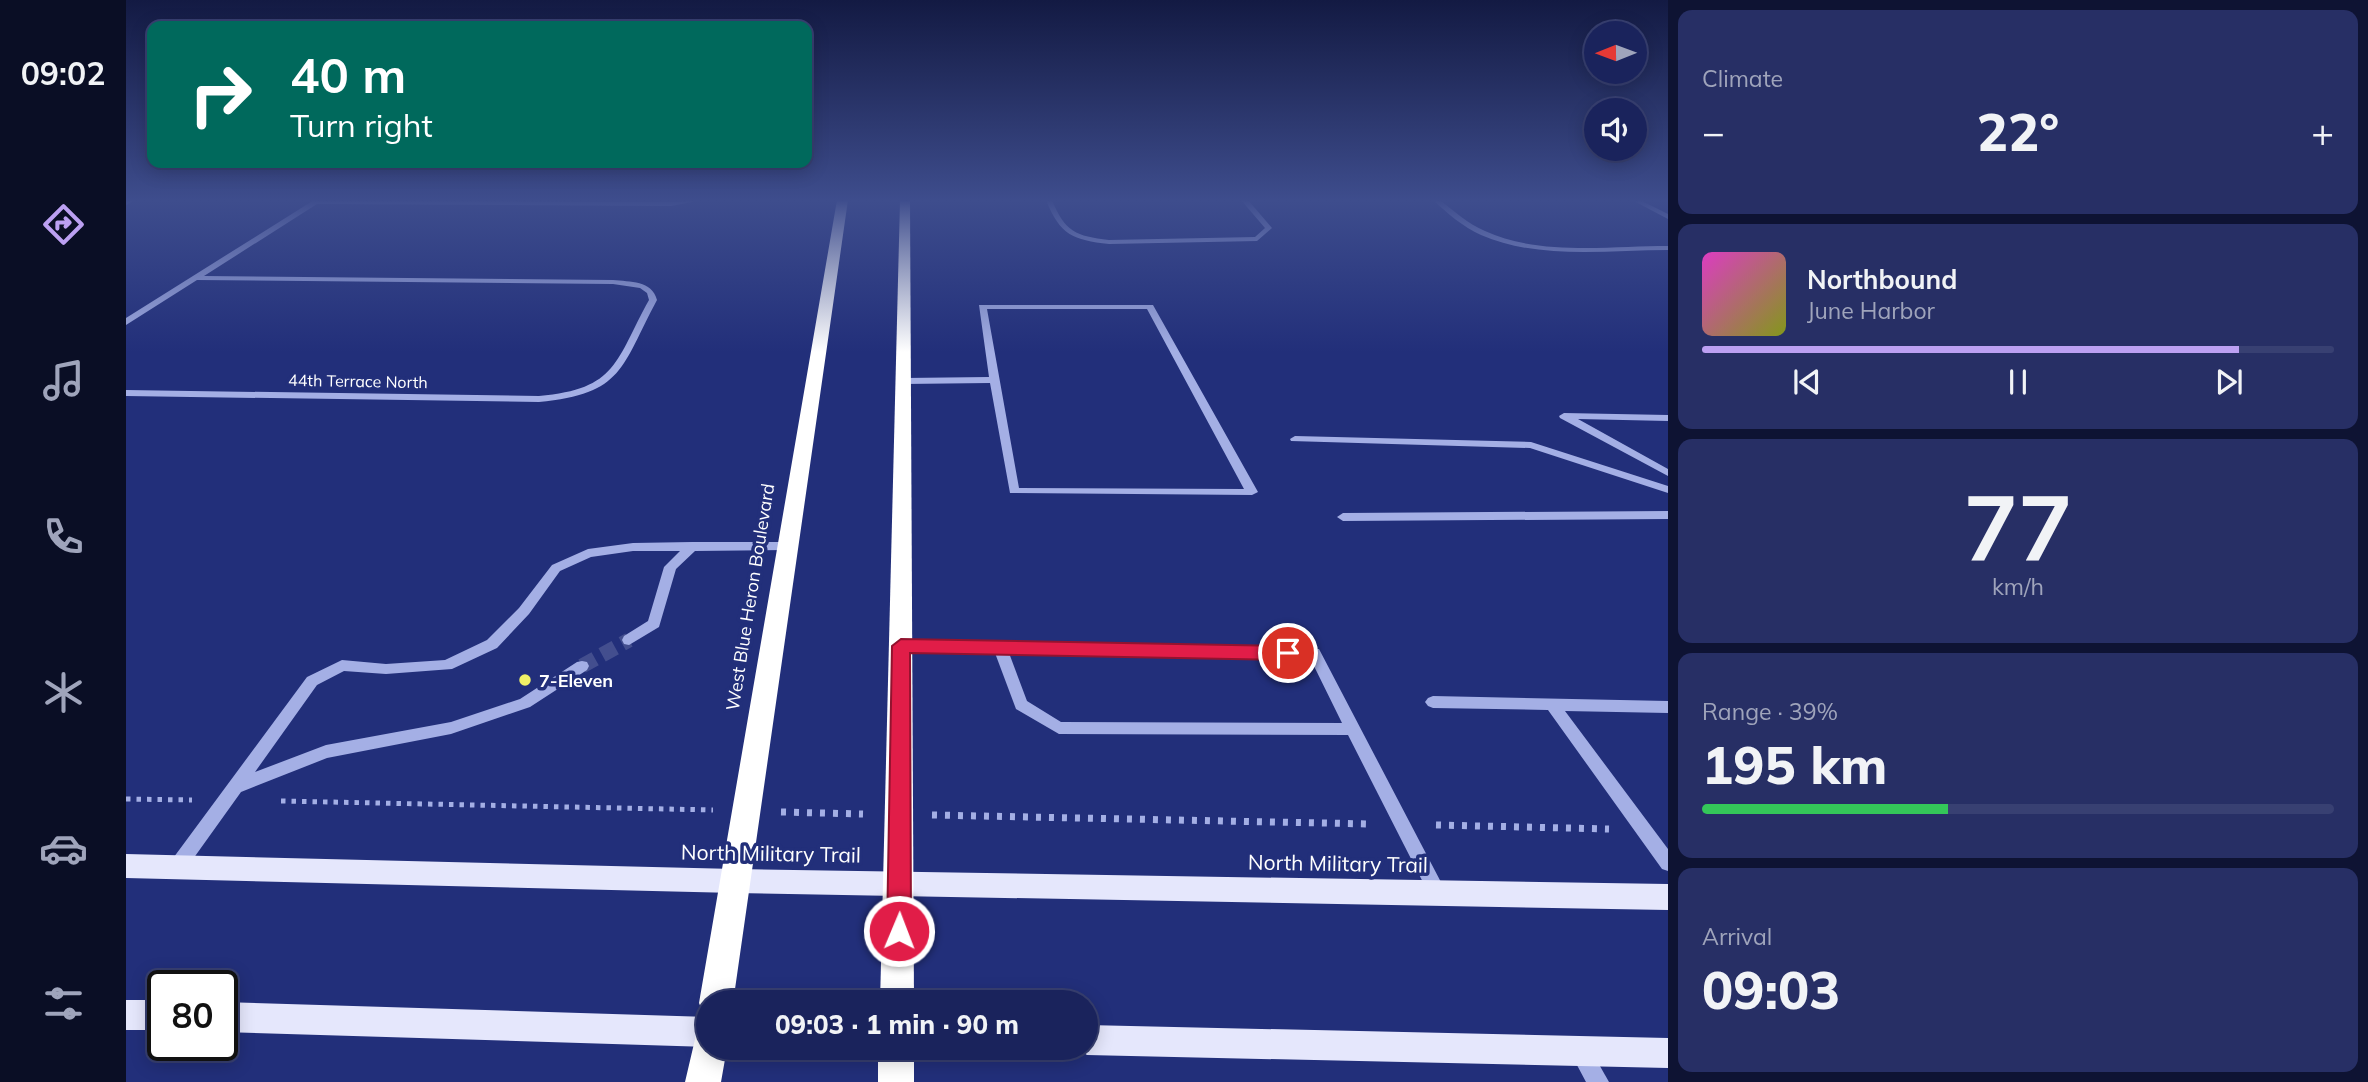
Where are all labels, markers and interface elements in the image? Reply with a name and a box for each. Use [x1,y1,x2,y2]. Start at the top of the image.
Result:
north arrow [1584,21,1647,84]
map controls [1584,21,1647,161]
text: 40 m [290,44,406,105]
icon: right [175,49,266,140]
text: 09:02 [21,53,105,93]
text: Climate [1702,64,1783,93]
button: sound [1584,98,1647,161]
text: 22° [1977,99,2059,164]
text: Turn right [290,105,433,145]
text: − [1702,108,1725,156]
text: + [2311,108,2334,156]
icon: directions [39,200,88,249]
text: Northbound [1807,263,1957,296]
text: June Harbor [1807,296,1935,325]
icon: music [39,356,88,405]
icon: previous [1788,363,1826,401]
icon: pause [1999,363,2037,401]
icon: next [2210,363,2248,401]
street label: 44th Terrace North [288,370,428,392]
text: 77 [1963,469,2073,583]
street label: West Blue Heron Boulevard [721,482,779,712]
icon: phone [39,512,88,561]
text: km/h [1992,572,2044,601]
pin [1258,623,1318,683]
icon: arrive [1269,634,1307,672]
icon: climate [39,668,88,717]
place label: 7-Eleven [539,669,613,692]
marker: 7-Eleven [517,672,533,688]
text: Range · 39% [1702,697,1838,726]
text: 195 km [1702,732,1887,797]
icon: car [39,824,88,873]
street label: North Military Trail [681,838,861,868]
street label: North Military Trail [1248,848,1428,878]
position arrow [862,894,936,968]
text: Arrival [1702,922,1772,951]
text: 09:03 [1702,957,1840,1022]
speed limit sign: 80 [147,970,238,1061]
icon: filters [39,979,88,1028]
text: 09:03 · 1 min · 90 m [775,1008,1019,1041]

